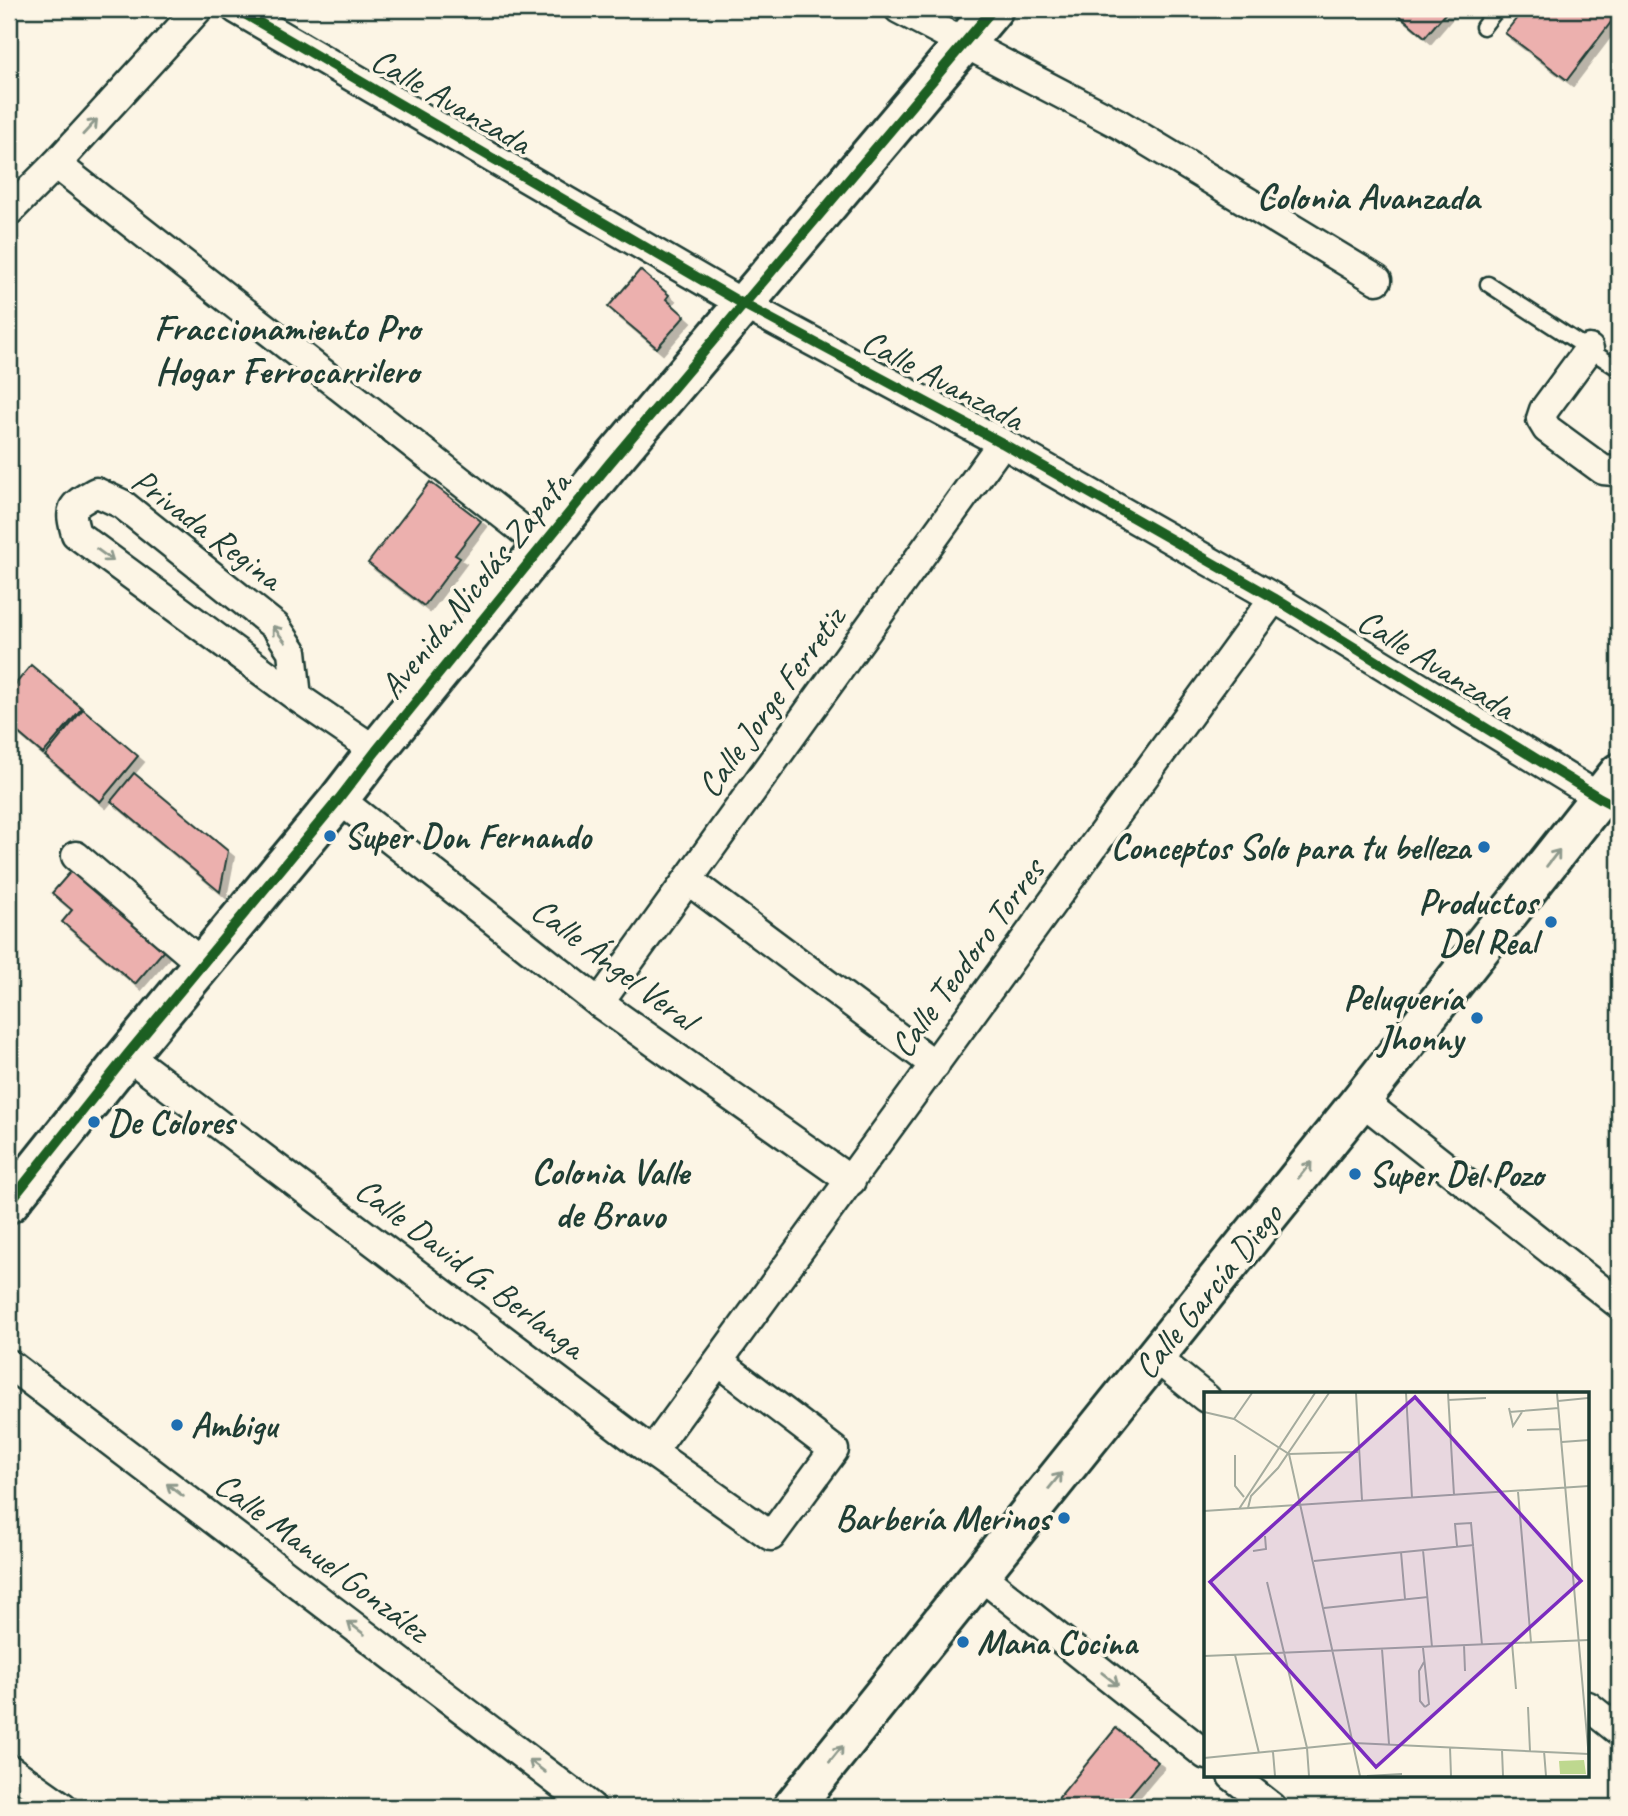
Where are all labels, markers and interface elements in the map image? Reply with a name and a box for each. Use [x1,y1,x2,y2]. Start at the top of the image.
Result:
street label: Calle Avanzada [363,37,541,166]
one-way arrow [82,118,98,136]
district label: Colonia Avanzada [1257,173,1483,220]
district label: Fraccionamiento Pro Hogar Ferrocarrilero [154,304,424,394]
street label: Calle Avanzada [854,319,1033,442]
street label: Privada Regina [123,458,293,602]
street label: Avenida Nicolás Zapata [369,460,582,708]
one-way arrow [95,548,114,563]
street label: Calle Jorge Ferretiz [687,595,857,806]
street label: Calle Avanzada [1349,598,1525,731]
one-way arrow [272,625,287,643]
place label: Super Don Fernando [344,814,593,859]
place label: Conceptos Solo para tu belleza [1111,825,1473,870]
marker: Super Don Fernando [322,828,338,844]
marker: Conceptos Solo para tu belleza [1476,839,1492,855]
street label: Calle Teodoro Torres [880,847,1056,1066]
one-way arrow [1545,849,1560,867]
place label: Productos Del Real [1418,880,1544,965]
street label: Calle Ángel Veral [522,887,710,1044]
marker: Productos Del Real [1543,914,1559,930]
place label: Peluquería Jhonny [1344,976,1466,1061]
marker: Peluquería Jhonny [1469,1010,1485,1026]
place label: De Colores [108,1100,238,1145]
marker: De Colores [86,1114,102,1130]
district label: Colonia Valle de Bravo [531,1148,691,1238]
place label: Super Del Pozo [1369,1152,1547,1197]
one-way arrow [1297,1162,1313,1180]
marker: Super Del Pozo [1347,1166,1363,1182]
street label: Calle David G. Berlanga [346,1167,596,1371]
street label: Calle García Diego [1123,1193,1294,1388]
inset map [1204,1392,1590,1778]
place label: Ambigu [191,1403,280,1448]
marker: Ambigu [169,1417,185,1433]
street label: Calle Manuel González [206,1462,441,1654]
one-way arrow [1048,1473,1063,1491]
one-way arrow [166,1483,184,1498]
place label: Barbería Merinos [835,1496,1054,1541]
marker: Barbería Merinos [1056,1510,1072,1526]
place label: Mana Cocina [977,1620,1139,1665]
one-way arrow [347,1621,365,1636]
marker: Mana Cocina [955,1634,971,1650]
one-way arrow [1101,1671,1119,1686]
one-way arrow [828,1746,844,1764]
one-way arrow [527,1759,546,1774]

